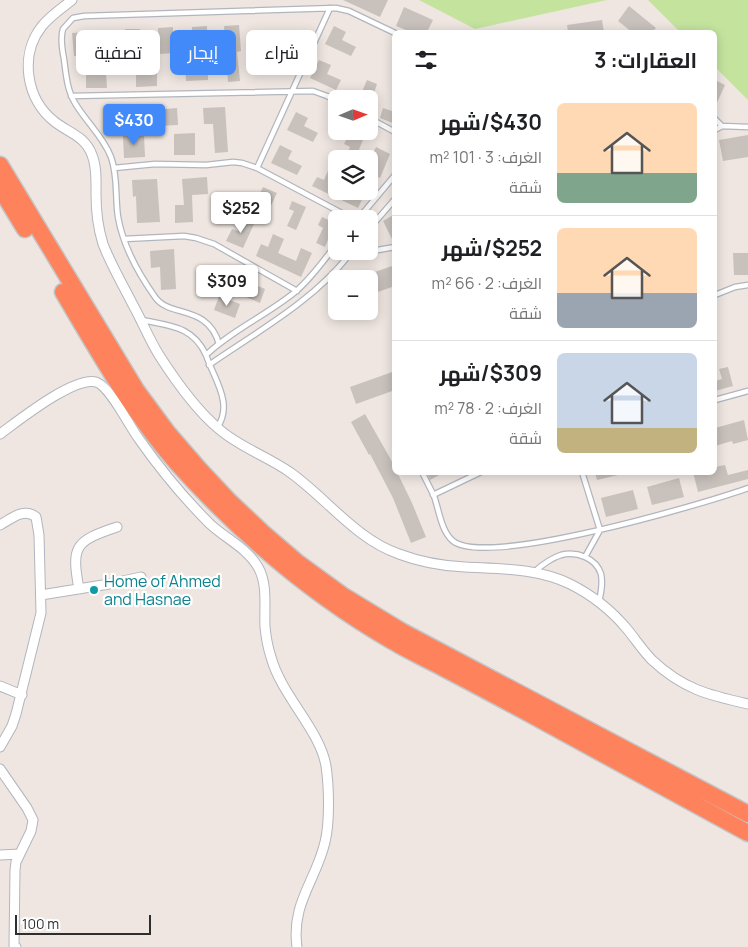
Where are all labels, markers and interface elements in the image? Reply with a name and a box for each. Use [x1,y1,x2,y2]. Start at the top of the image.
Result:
chip: تصفية [76,30,160,75]
chip: إيجار [170,30,236,75]
chip: شراء [246,30,317,75]
icon: filters [412,46,440,74]
text: العقارات: 3 [594,46,697,74]
north arrow [328,90,378,140]
map controls [328,90,378,320]
pin: $430 [104,104,164,146]
text: $430/شهر [440,108,542,136]
text: $430 [114,109,154,131]
icon: home [597,123,657,183]
text: الغرف: 3 · 101 m² [429,146,542,168]
button: layers [328,150,378,200]
text: شقة [509,176,542,198]
pin: $252 [211,192,271,234]
text: $252 [222,197,260,219]
button: + [328,210,378,260]
text: $252/شهر [442,234,542,262]
icon: home [597,248,657,308]
pin: $309 [197,264,257,307]
text: $309 [207,270,247,292]
button: − [328,270,378,320]
text: الغرف: 2 · 66 m² [432,272,542,294]
text: شقة [509,302,542,324]
text: $309/شهر [440,359,542,387]
icon: home [597,373,657,433]
text: الغرف: 2 · 78 m² [434,397,542,419]
text: شقة [509,427,542,449]
place label: Home of Ahmed and Hasnae [104,570,221,610]
marker: Home of Ahmed and Hasnae [88,584,100,596]
scale bar [15,912,151,935]
text: 100 m [22,914,59,933]

